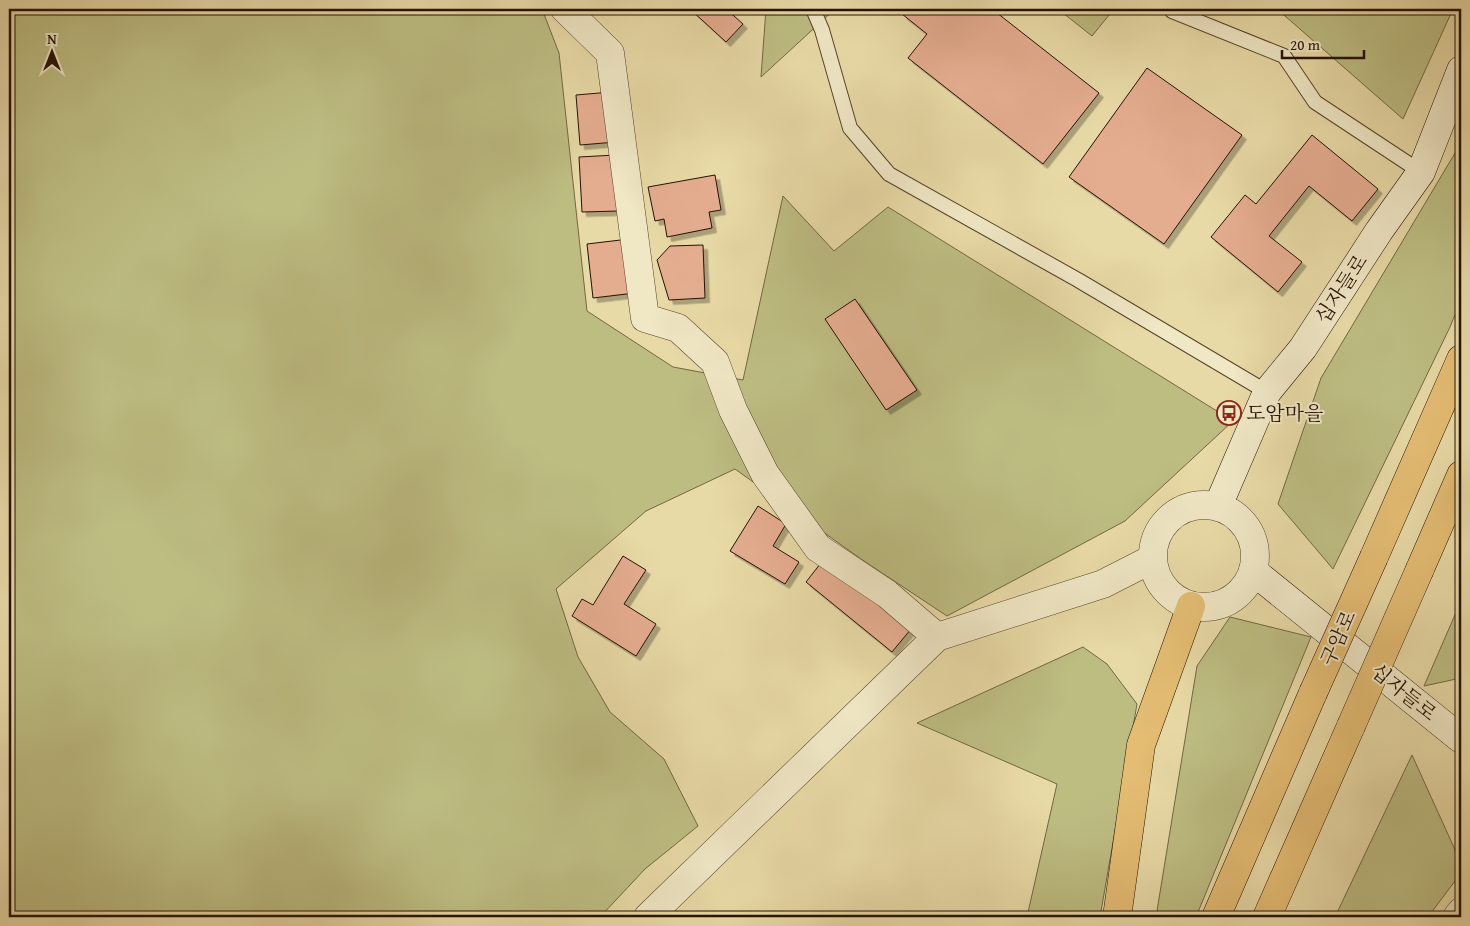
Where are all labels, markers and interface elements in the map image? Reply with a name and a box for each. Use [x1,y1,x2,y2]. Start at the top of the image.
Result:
north arrow [28,28,78,78]
scale bar [1282,28,1365,60]
text: N [47,29,57,49]
text: 20 m [1290,34,1321,55]
street label: 십자들로 [1307,248,1374,329]
place label: 도암마을 [1246,398,1323,427]
bus stop icon: 도암마을 [1216,400,1242,426]
street label: 구암로 [1313,605,1363,670]
street label: 십자들로 [1365,656,1443,727]

